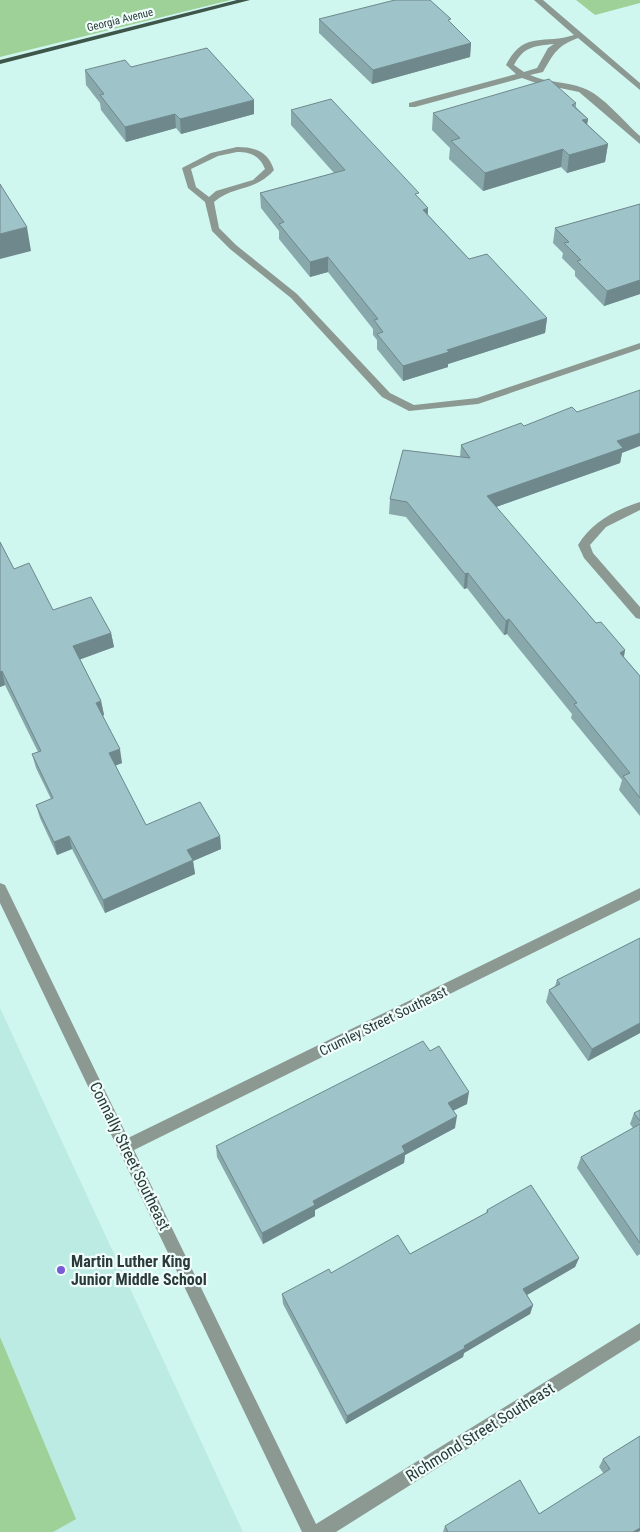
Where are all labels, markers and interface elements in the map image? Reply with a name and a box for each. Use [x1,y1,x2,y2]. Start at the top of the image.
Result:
street label: Georgia Avenue [86,5,154,35]
street label: Crumley Street Southeast [317,983,449,1059]
street label: Connally Street Southeast [86,1079,174,1234]
place label: Martin Luther King Junior Middle School [71,1252,207,1289]
marker: Martin Luther King Junior Middle School [55,1264,67,1276]
street label: Richmond Street Southeast [402,1378,558,1486]

